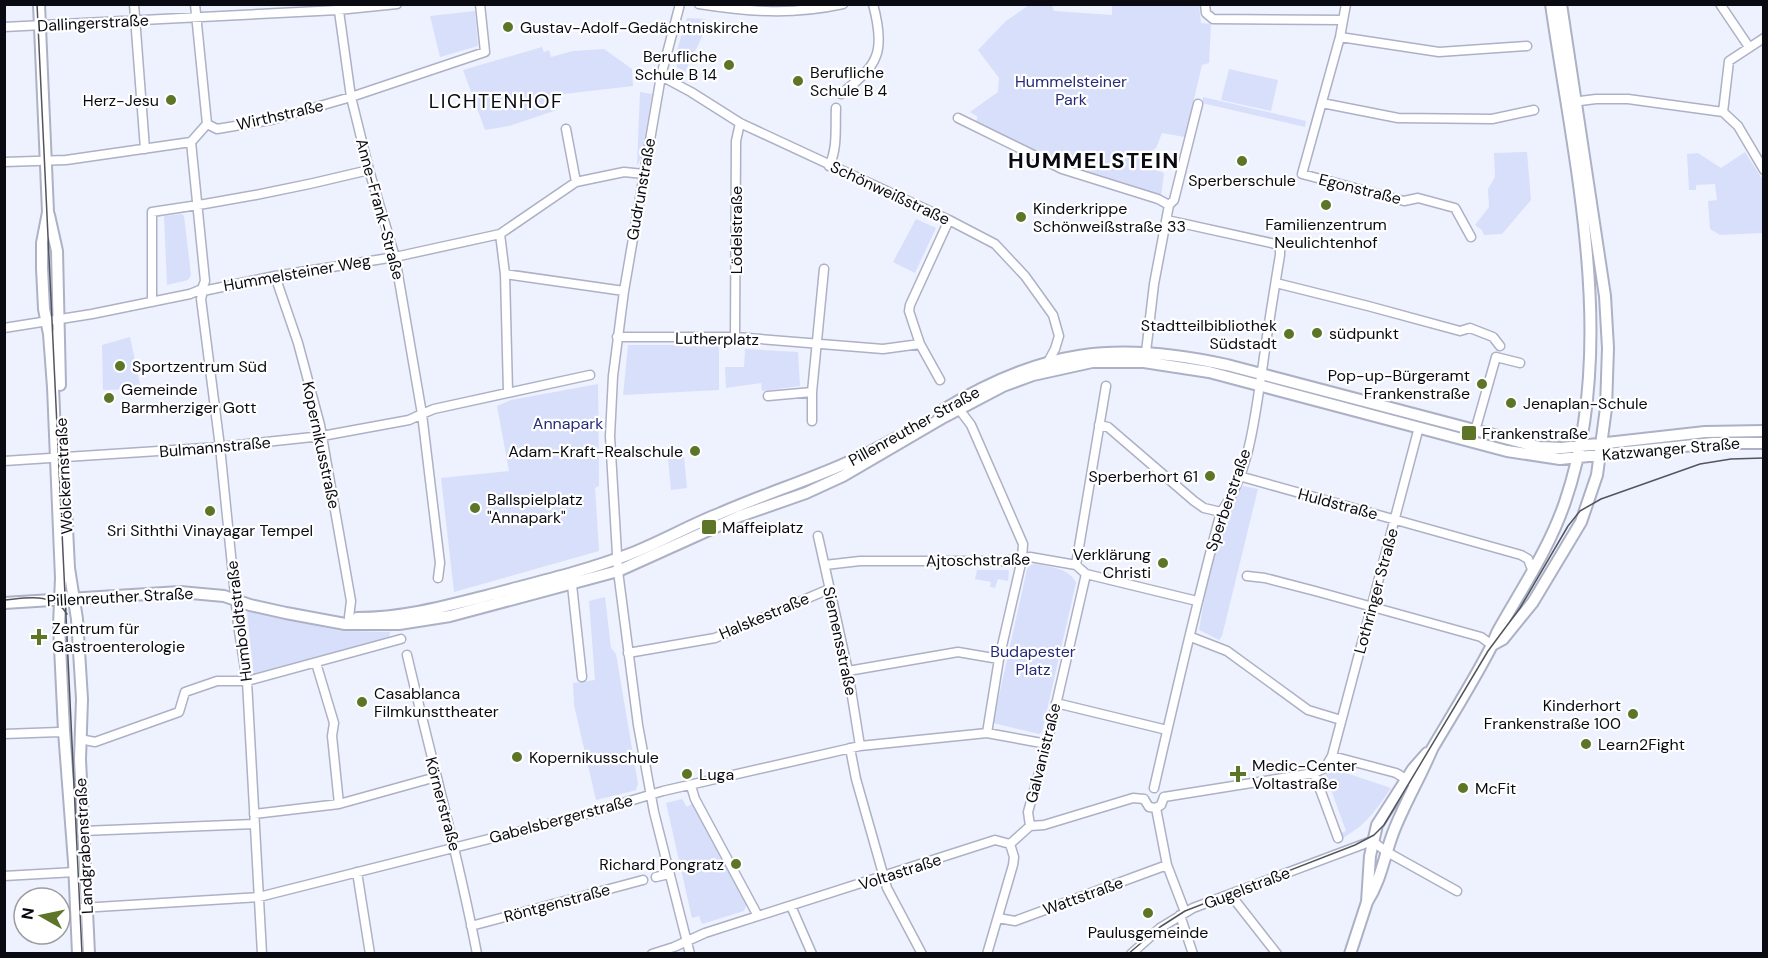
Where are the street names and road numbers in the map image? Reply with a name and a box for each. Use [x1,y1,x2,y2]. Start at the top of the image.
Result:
street label: Dallingerstraße [37,10,149,36]
street label: Wirthstraße [234,95,326,135]
street label: Anne-Frank-Straße [351,136,409,282]
street label: Gudrunstraße [622,136,660,242]
street label: Schönweißstraße [827,156,953,230]
street label: Egonstraße [1317,169,1403,209]
street label: Lödelstraße [726,186,747,274]
street label: Hummelsteiner Weg [222,250,372,296]
street label: Lutherplatz [675,328,759,350]
street label: Kopernikusstraße [297,379,345,511]
street label: Pillenreuther Straße [845,381,983,471]
street label: Wölckernstraße [50,417,78,535]
street label: Bulmannstraße [158,432,272,462]
street label: Katzwanger Straße [1601,433,1741,465]
street label: Sperberstraße [1201,446,1255,554]
street label: Huldstraße [1296,483,1380,525]
street label: Lothringer Straße [1349,526,1403,656]
street label: Ajtoschstraße [926,549,1030,571]
street label: Humboldtstraße [221,559,257,683]
street label: Pillenreuther Straße [46,583,194,611]
street label: Siemensstraße [818,585,862,697]
street label: Halskestraße [716,588,812,644]
street label: Galvanistraße [1020,701,1066,805]
street label: Körnerstraße [420,755,466,853]
street label: Landgrabenstraße [70,777,98,915]
street label: Gabelsbergerstraße [487,790,635,848]
street label: Voltastraße [856,849,944,895]
street label: Gugelstraße [1201,862,1293,914]
street label: Wattstraße [1040,872,1126,920]
street label: Röntgenstraße [502,879,612,927]

